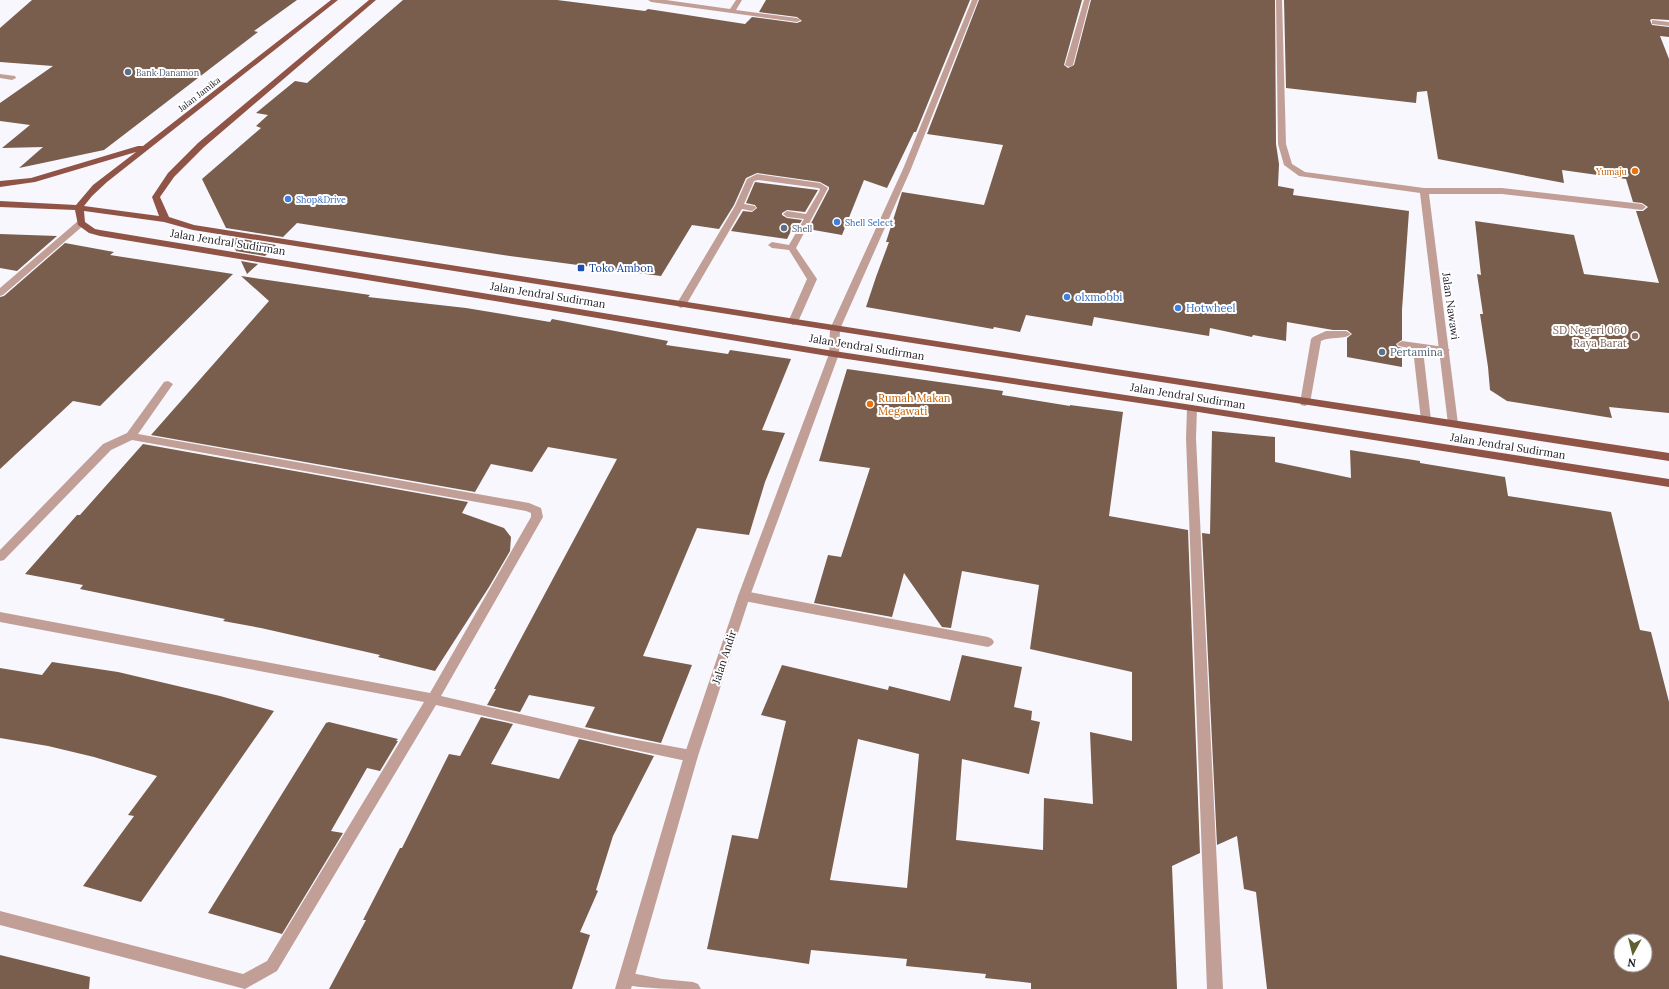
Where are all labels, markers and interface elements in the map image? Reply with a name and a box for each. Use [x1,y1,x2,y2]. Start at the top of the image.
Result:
marker: Bank Danamon [123,67,133,77]
place label: Bank Danamon [136,67,200,78]
street label: Jalan Jamika [175,74,223,115]
place label: Yumaju [1595,166,1628,177]
marker: Yumaju [1630,166,1640,176]
marker: Shop&Drive [283,194,293,204]
place label: Shop&Drive [296,194,346,205]
marker: Shell Select [832,217,842,227]
place label: Shell Select [845,217,894,228]
marker: Shell [779,223,789,233]
place label: Shell [792,223,813,234]
street label: Jalan Jendral Sudirman [168,226,287,258]
place label: Toko Ambon [589,261,654,275]
marker: Toko Ambon [576,263,586,273]
street label: Jalan Nawawi [1439,270,1463,341]
street label: Jalan Jendral Sudirman [488,279,607,311]
place label: olxmobbi [1075,290,1122,304]
marker: olxmobbi [1062,292,1072,302]
place label: Hotwheel [1186,301,1235,315]
marker: Hotwheel [1173,303,1183,313]
place label: SD Negeri 060 Raya Barat [1553,323,1628,350]
street label: Jalan Jendral Sudirman [807,331,926,363]
marker: SD Negeri 060 Raya Barat [1630,331,1640,341]
place label: Pertamina [1390,345,1443,359]
marker: Pertamina [1377,347,1387,357]
street label: Jalan Jendral Sudirman [1128,380,1247,412]
place label: Rumah Makan Megawati [878,391,951,418]
marker: Rumah Makan Megawati [865,399,875,409]
street label: Jalan Jendral Sudirman [1448,430,1567,462]
street label: Jalan Andir [708,628,739,687]
north arrow [1613,933,1653,973]
text: N [1626,955,1637,970]

